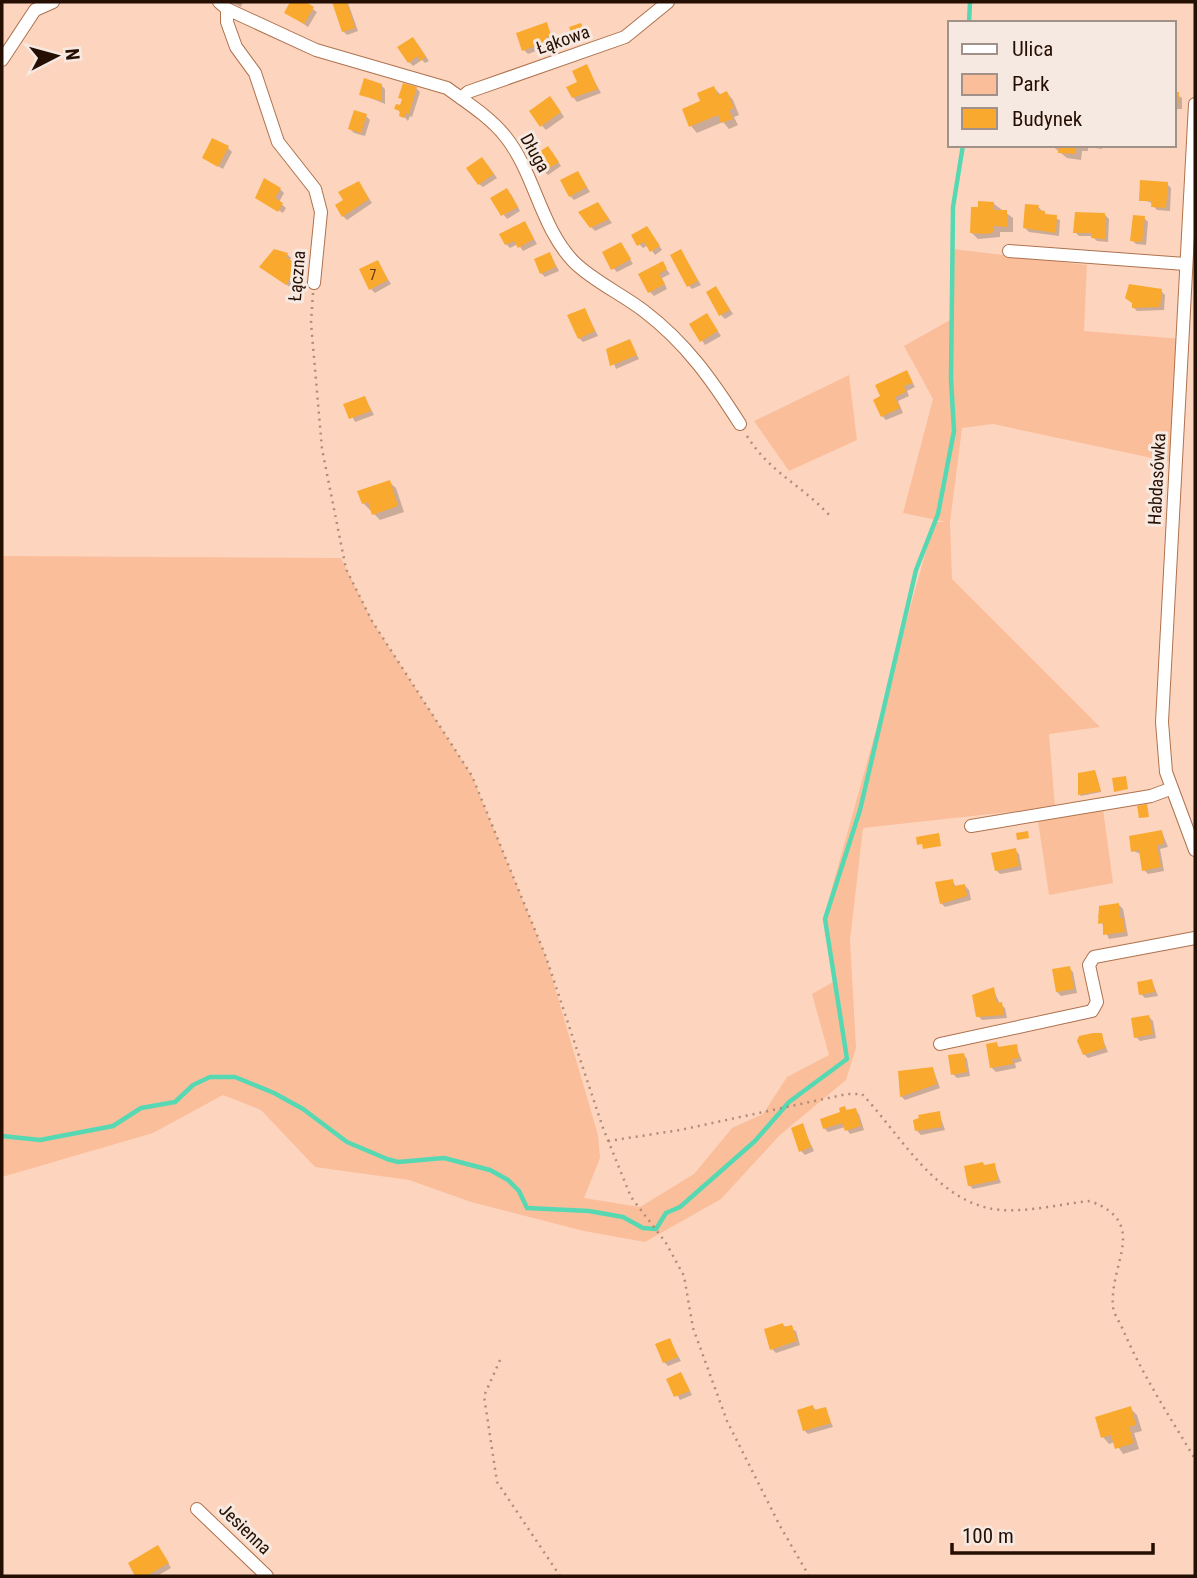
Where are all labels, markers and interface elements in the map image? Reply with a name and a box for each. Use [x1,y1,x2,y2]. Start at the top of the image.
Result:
north arrow [21,21,91,91]
street label: Łąkowa [534,21,592,58]
legend [948,21,1176,147]
text: Ulica [1012,37,1053,61]
text: N [60,47,84,61]
text: Park [1012,72,1050,96]
text: Budynek [1012,107,1083,131]
street label: Długa [516,130,555,176]
street label: Łączna [284,250,309,302]
house number: 7 [370,267,377,283]
street label: Habdasówka [1144,433,1169,525]
street label: Jesienna [215,1499,276,1558]
scale bar [952,1512,1153,1556]
text: 100 m [962,1524,1014,1548]

